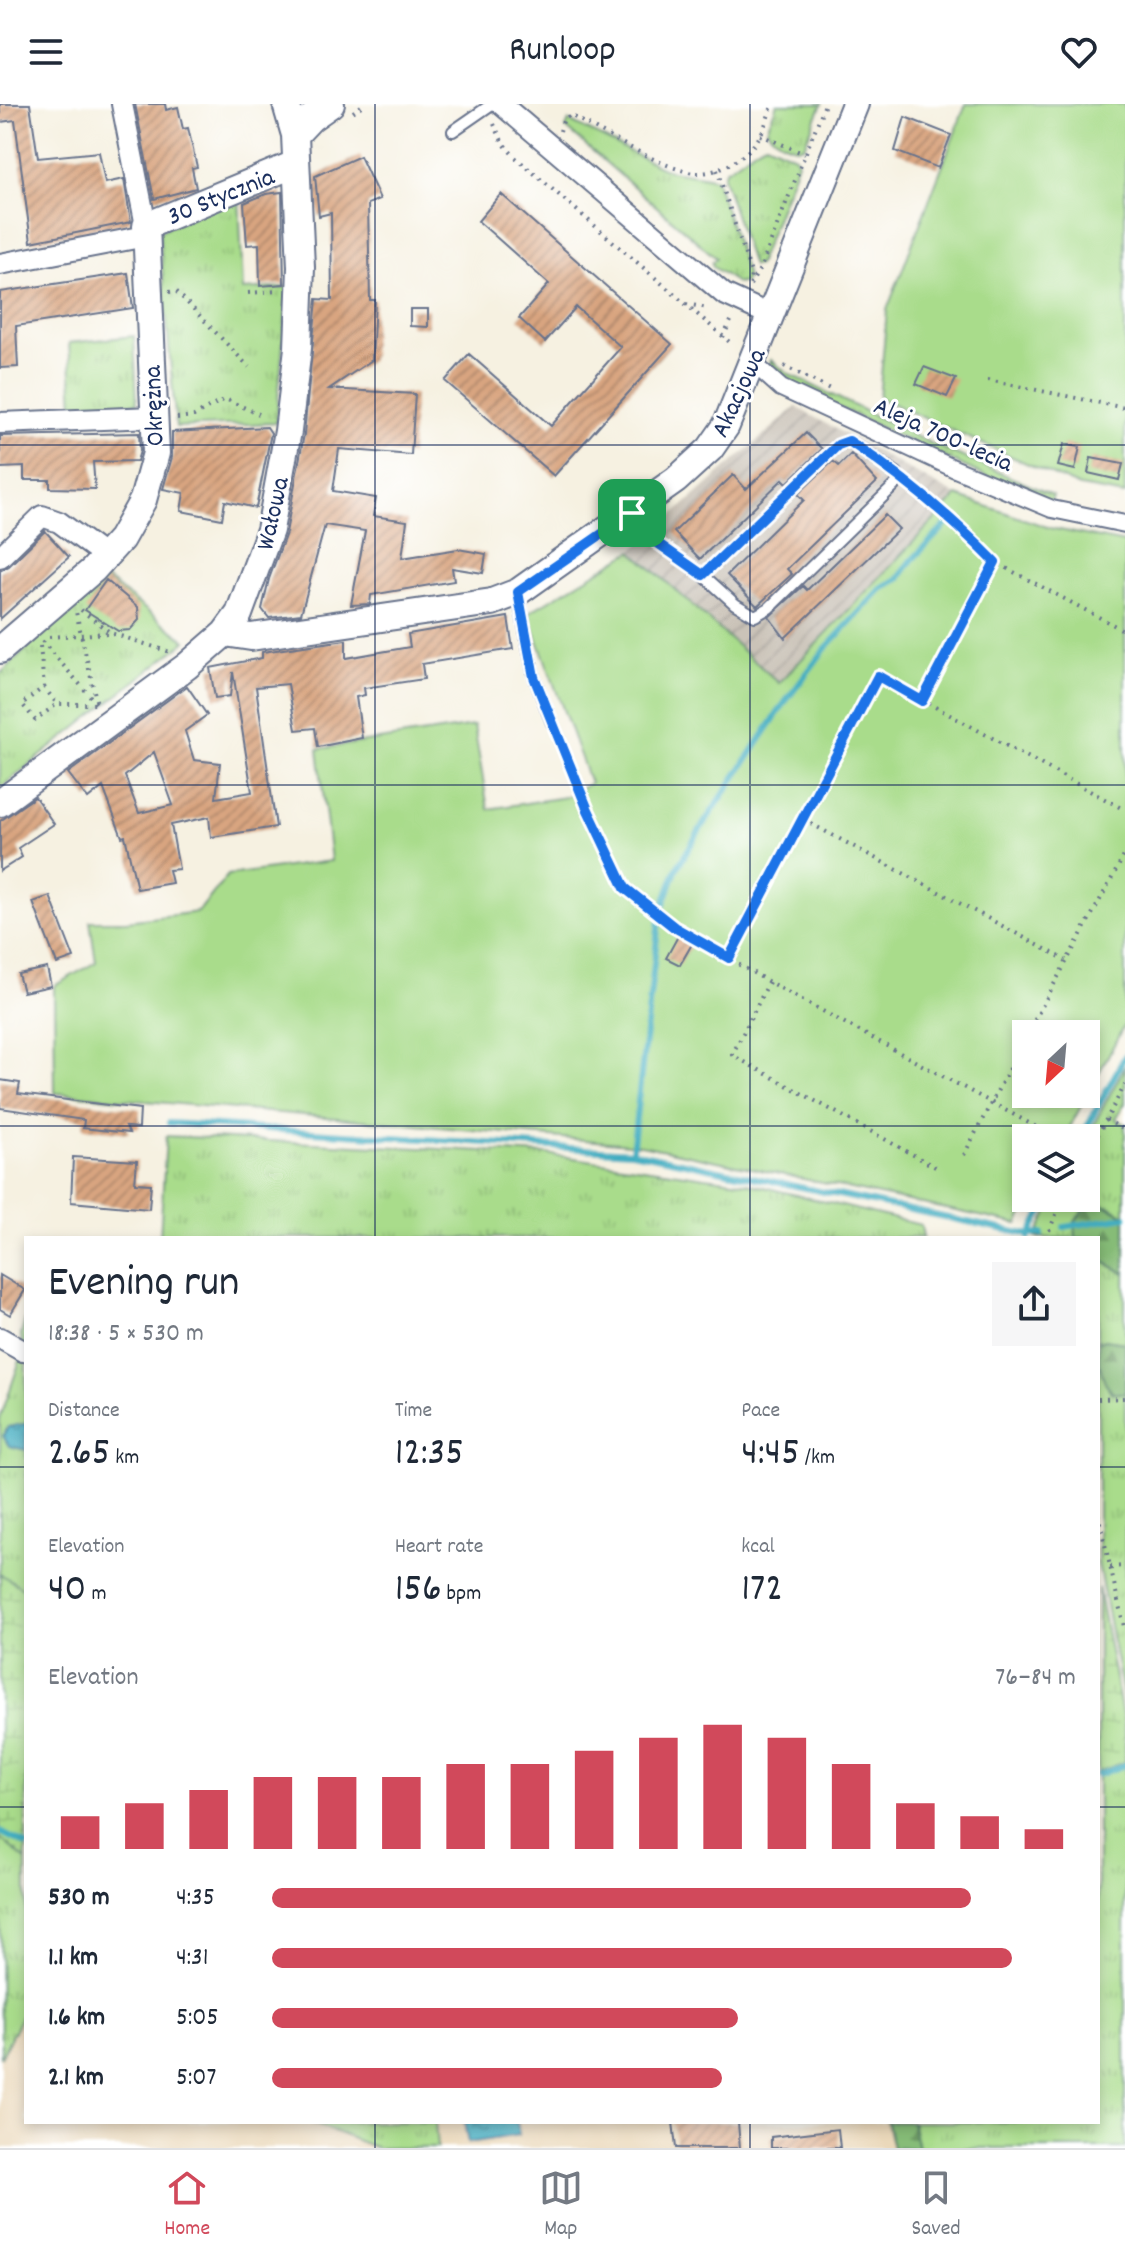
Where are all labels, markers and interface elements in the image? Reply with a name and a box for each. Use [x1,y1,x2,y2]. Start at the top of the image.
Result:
text: Runloop [509,26,616,78]
icon: menu [24,30,68,74]
icon: heart [1057,30,1101,74]
street label: 30 Stycznia [162,160,281,236]
street label: Akacjowa [703,342,777,444]
street label: Okrężna [136,364,175,447]
street label: Aleja 700-lecia [867,389,1019,484]
street label: Wałowa [248,473,301,554]
pin [598,479,666,547]
icon: arrive [610,491,654,535]
north arrow [1012,1020,1100,1108]
map controls [1012,1020,1100,1212]
button: layers [1012,1124,1100,1212]
text: Evening run [48,1254,239,1317]
button: share [992,1262,1076,1346]
text: 18:38 · 5 × 530 m [48,1316,204,1353]
text: Distance [48,1396,120,1427]
text: Time [395,1396,432,1427]
text: Pace [741,1396,780,1427]
text: 2.65 [48,1427,110,1484]
text: 12:35 [395,1427,464,1484]
text: 4:45 [741,1427,800,1484]
text: km [110,1443,139,1474]
text: /km [800,1443,835,1474]
text: Elevation [48,1532,125,1563]
text: Heart rate [395,1532,484,1563]
text: kcal [741,1532,775,1563]
text: 40 [48,1563,86,1620]
text: 156 [395,1563,442,1620]
text: 172 [741,1563,783,1620]
text: m [86,1579,107,1610]
text: bpm [442,1579,481,1610]
text: Elevation [48,1660,138,1697]
text: 76–84 m [995,1660,1076,1697]
text: 530 m [48,1880,110,1917]
text: 4:35 [176,1880,215,1917]
text: 1.1 km [48,1940,98,1977]
text: 4:31 [176,1940,208,1977]
text: 1.6 km [48,2000,105,2037]
text: 5:05 [176,2000,219,2037]
text: 2.1 km [48,2060,104,2097]
text: 5:07 [176,2060,216,2097]
tab: Home [164,2166,210,2245]
tab: Map [539,2166,583,2245]
tab: Saved [911,2166,961,2245]

